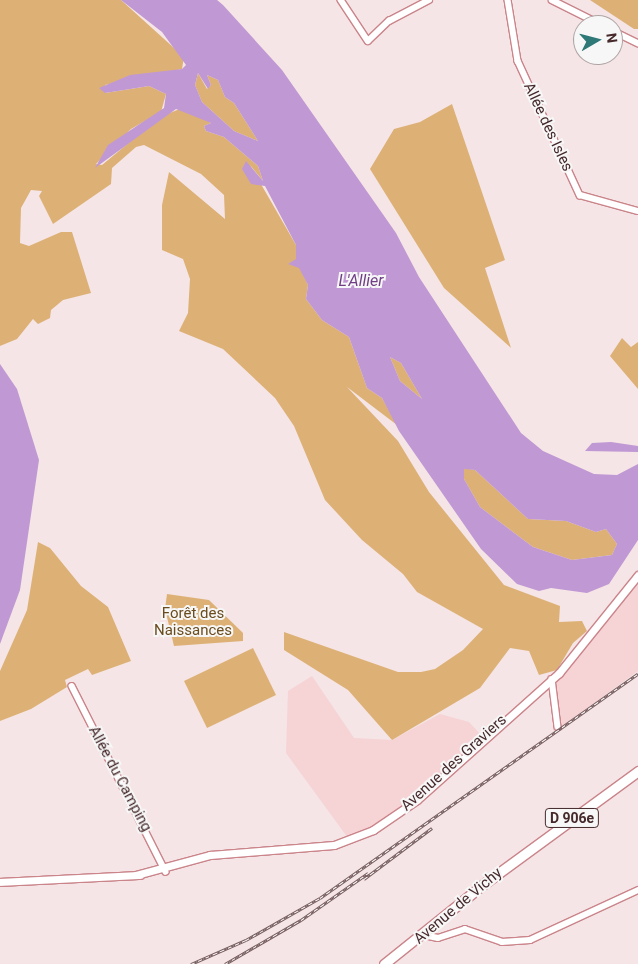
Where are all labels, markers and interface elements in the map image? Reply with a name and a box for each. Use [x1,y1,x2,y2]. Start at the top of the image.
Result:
north arrow [573,15,623,65]
text: N [603,32,620,44]
street label: Allée des Isles [520,80,576,174]
water label: L'Allier [338,271,384,291]
park label: Forêt des Naissances [154,604,232,639]
street label: Avenue des Graviers [398,711,510,815]
street label: Allée du Camping [85,723,155,835]
road number: D 906e [544,806,600,830]
street label: Avenue de Vichy [410,864,506,948]

